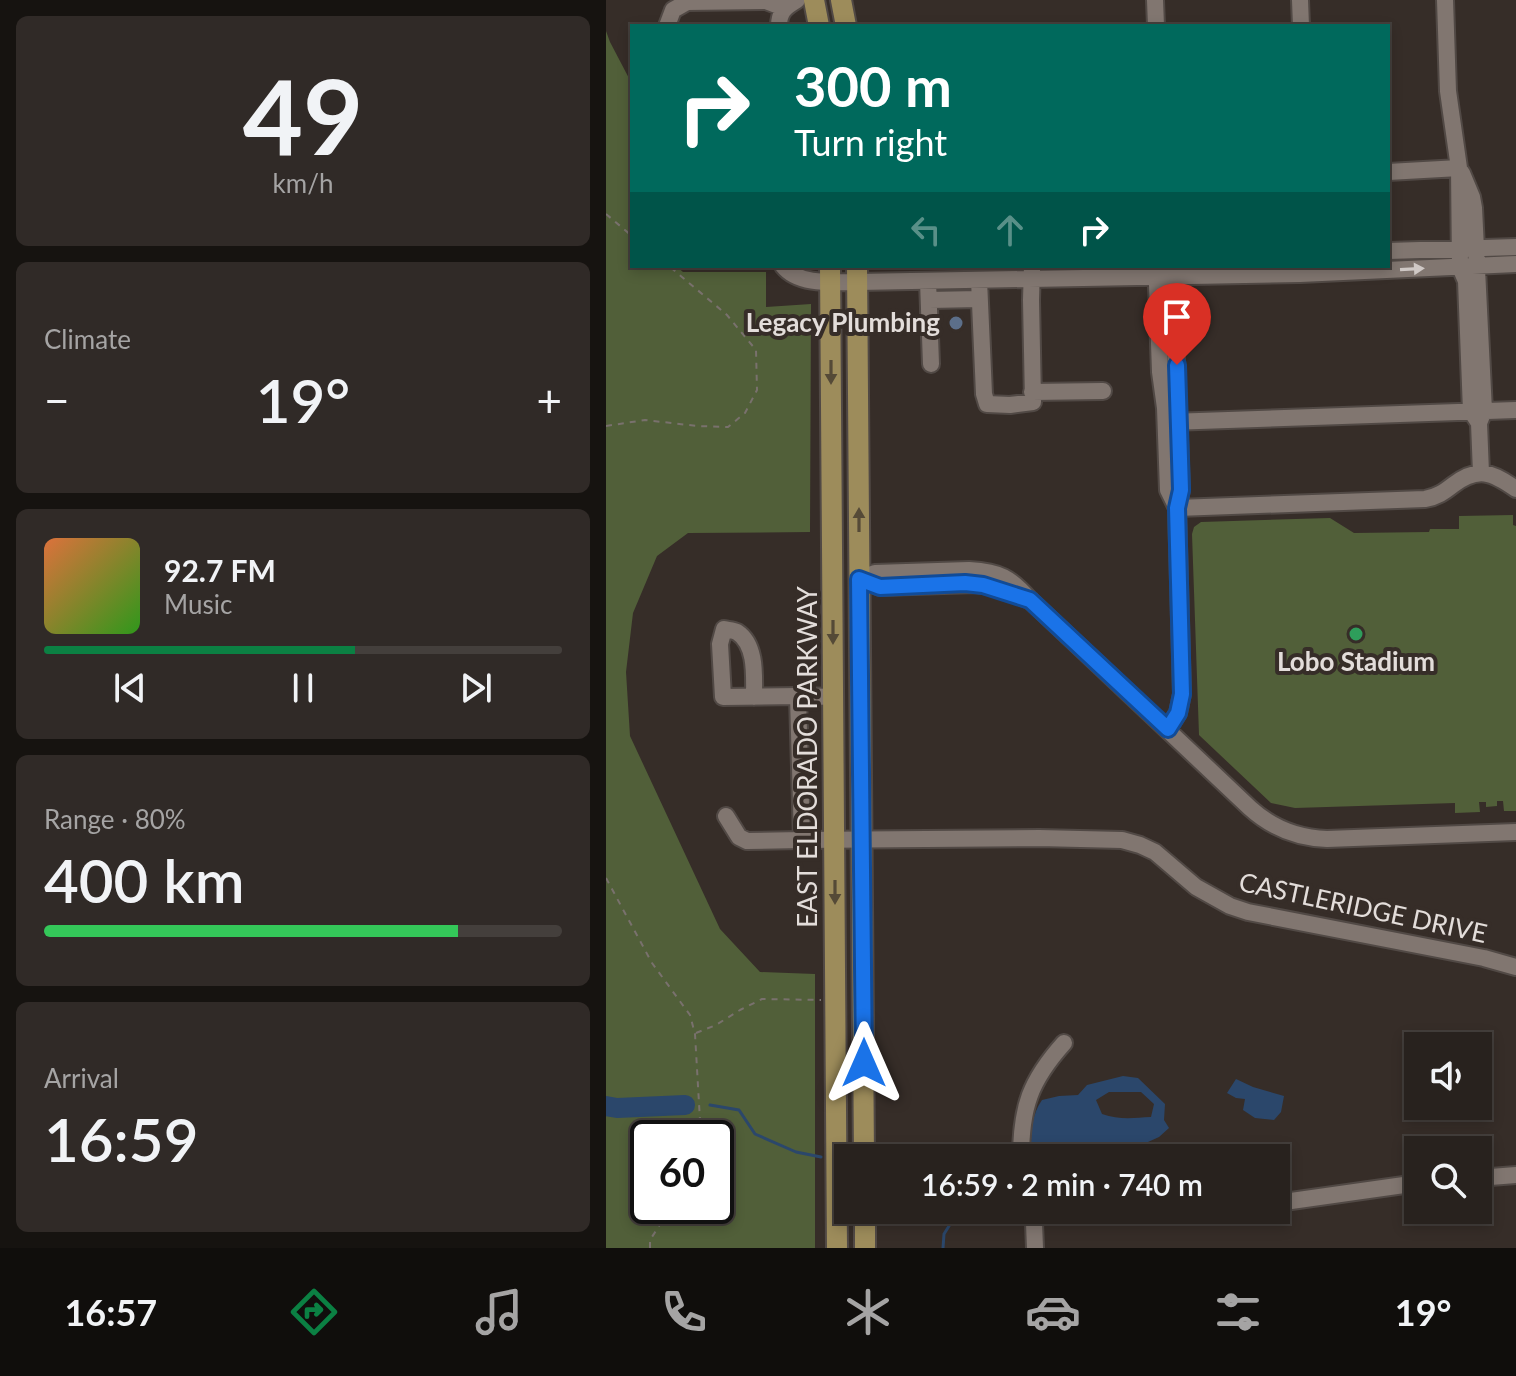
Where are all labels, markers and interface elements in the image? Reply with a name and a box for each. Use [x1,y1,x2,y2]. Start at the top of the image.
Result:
text: 49 [243,52,363,177]
text: 300 m [794,52,952,119]
icon: right [662,56,766,160]
text: Turn right [794,120,947,164]
text: km/h [273,167,333,199]
icon: left [904,208,948,252]
icon: ahead [988,208,1032,252]
icon: right [1072,208,1116,252]
one-way arrow [1400,263,1425,276]
pin [1143,283,1211,365]
icon: arrive [1155,295,1199,339]
place label: Legacy Plumbing [746,306,940,338]
marker: Legacy Plumbing [947,314,965,332]
text: Climate [44,323,131,355]
one-way arrow [825,360,837,385]
text: 19° [256,364,350,436]
text: − [44,374,70,426]
text: + [536,374,562,426]
one-way arrow [853,507,865,532]
text: 92.7 FM [164,552,276,588]
street label: EAST ELDORADO PARKWAY [791,586,823,928]
text: Music [164,588,232,620]
one-way arrow [827,620,839,645]
marker: Lobo Stadium [1347,625,1365,643]
place label: Lobo Stadium [1277,645,1435,677]
icon: previous [108,666,152,710]
icon: pause [281,666,325,710]
icon: next [454,666,498,710]
text: Range · 80% [44,803,186,835]
text: 400 km [44,844,245,916]
street label: CASTLERIDGE DRIVE [1236,865,1490,949]
one-way arrow [829,880,841,905]
position arrow [822,1021,906,1105]
map controls [1404,1032,1492,1224]
button: sound [1404,1032,1492,1120]
text: Arrival [44,1062,119,1094]
text: 16:59 [44,1103,198,1175]
speed limit sign: 60 [630,1120,734,1224]
button: search [1404,1136,1492,1224]
text: 16:59 · 2 min · 740 m [921,1166,1203,1202]
icon: directions [286,1284,342,1340]
icon: music [471,1284,527,1340]
icon: phone [656,1284,712,1340]
icon: climate [840,1284,896,1340]
icon: car [1025,1284,1081,1340]
icon: filters [1210,1284,1266,1340]
text: 16:57 [64,1290,157,1334]
text: 19° [1395,1290,1451,1334]

